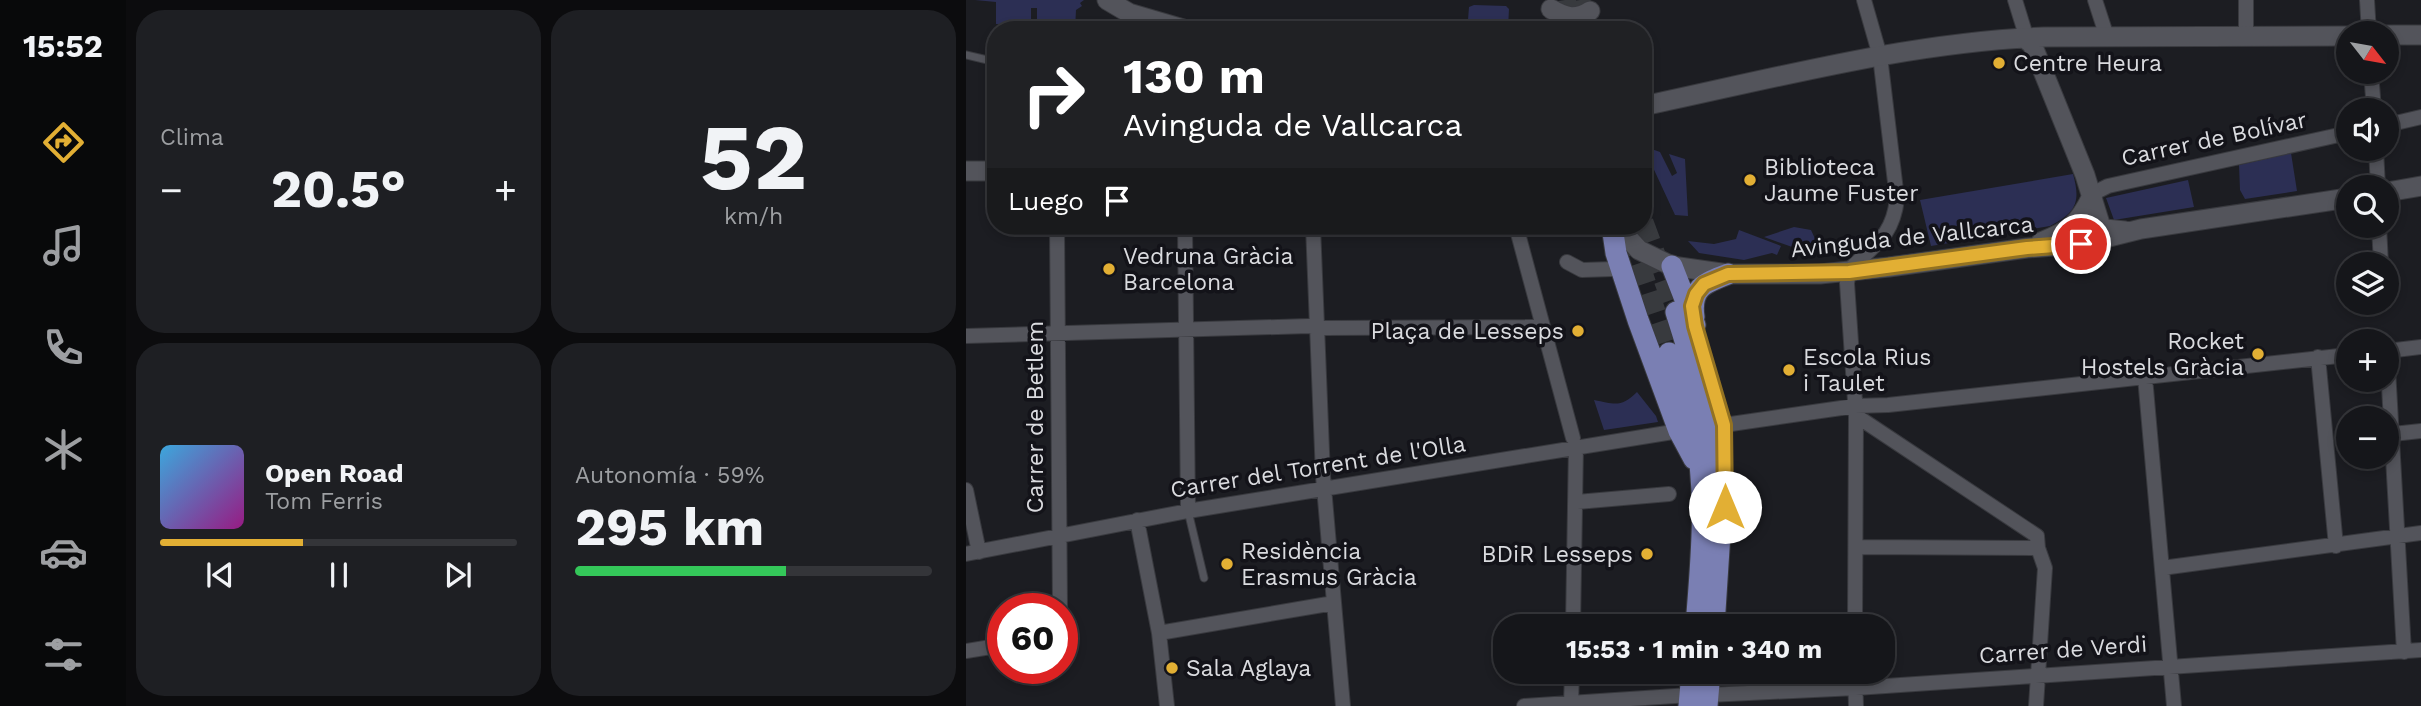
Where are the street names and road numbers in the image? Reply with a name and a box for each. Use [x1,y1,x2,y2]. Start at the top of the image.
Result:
street label: Carrer de Bolívar [2119,106,2309,172]
street label: Avinguda de Vallcarca [1789,211,2035,263]
street label: Carrer de Betlem [1022,321,1049,513]
street label: Carrer del Torrent de l'Olla [1169,430,1467,504]
street label: Carrer de Verdi [1978,631,2148,669]

